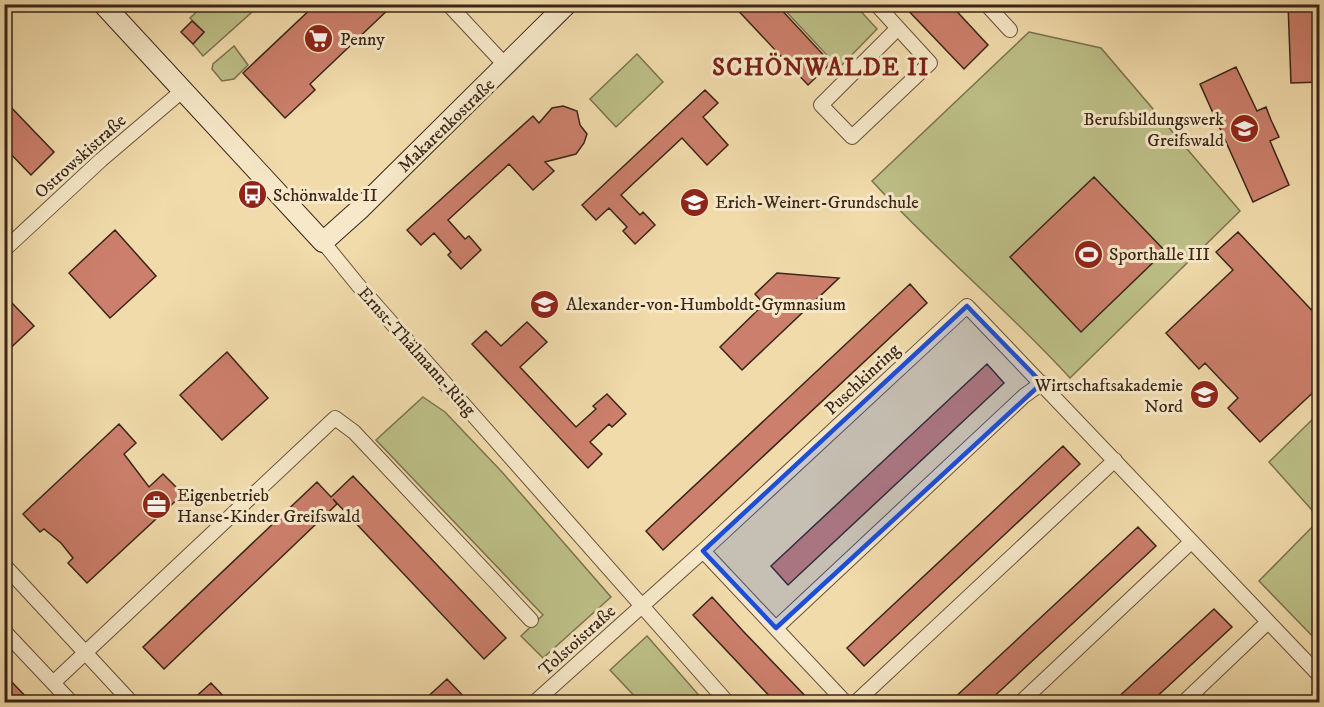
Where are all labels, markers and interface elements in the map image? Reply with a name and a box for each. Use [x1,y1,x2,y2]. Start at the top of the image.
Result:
supermarket icon: Penny [303,23,335,55]
place label: Penny [340,29,385,51]
district label: SCHÖNWALDE II [712,52,930,83]
street label: Makarenkostraße [394,74,500,177]
place label: Berufsbildungswerk Greifswald [1083,109,1224,152]
street label: Ostrowskistraße [30,110,131,204]
school or university icon: Berufsbildungswerk Greifswald [1229,113,1261,145]
bus stop icon: Schönwalde II [236,179,268,211]
place label: Schönwalde II [273,185,377,207]
school or university icon: Erich-Weinert-Grundschule [678,186,710,218]
place label: Erich-Weinert-Grundschule [715,192,919,214]
sports icon: Sporthalle III [1072,238,1104,270]
place label: Sporthalle III [1109,244,1210,266]
street label: Ernst-Thälmann-Ring [353,283,480,421]
school or university icon: Alexander-von-Humboldt-Gymnasium [529,288,561,320]
place label: Alexander-von-Humboldt-Gymnasium [566,294,846,316]
street label: Puschkinring [821,339,905,420]
place label: Wirtschaftsakademie Nord [1034,375,1183,418]
school or university icon: Wirtschaftsakademie Nord [1188,379,1220,411]
place label: Eigenbetrieb Hanse-Kinder Greifswald [177,485,360,528]
office icon: Eigenbetrieb Hanse-Kinder Greifswald [140,489,172,521]
street label: Tolstoistraße [535,601,620,681]

